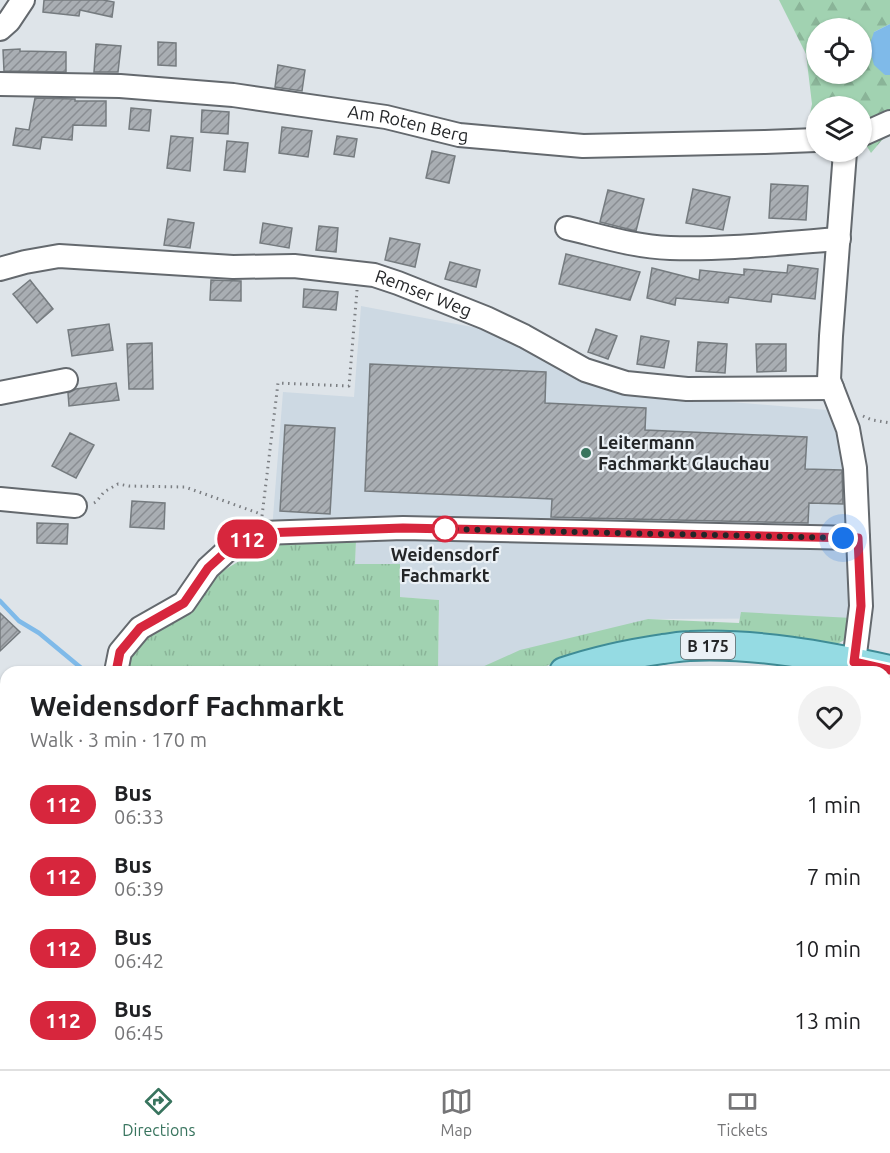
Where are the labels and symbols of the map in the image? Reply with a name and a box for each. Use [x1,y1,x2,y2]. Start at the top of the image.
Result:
street label: Am Roten Berg [347,101,469,145]
street label: Remser Weg [373,265,475,320]
place label: Leitermann Fachmarkt Glauchau [598,432,770,473]
marker: Leitermann Fachmarkt Glauchau [579,446,593,460]
marker: Weidensdorf Fachmarkt [432,516,458,542]
line badge: 112 [212,520,282,558]
your location [828,523,858,553]
place label: Weidensdorf Fachmarkt [391,544,500,585]
road number: B 175 [681,633,735,659]

